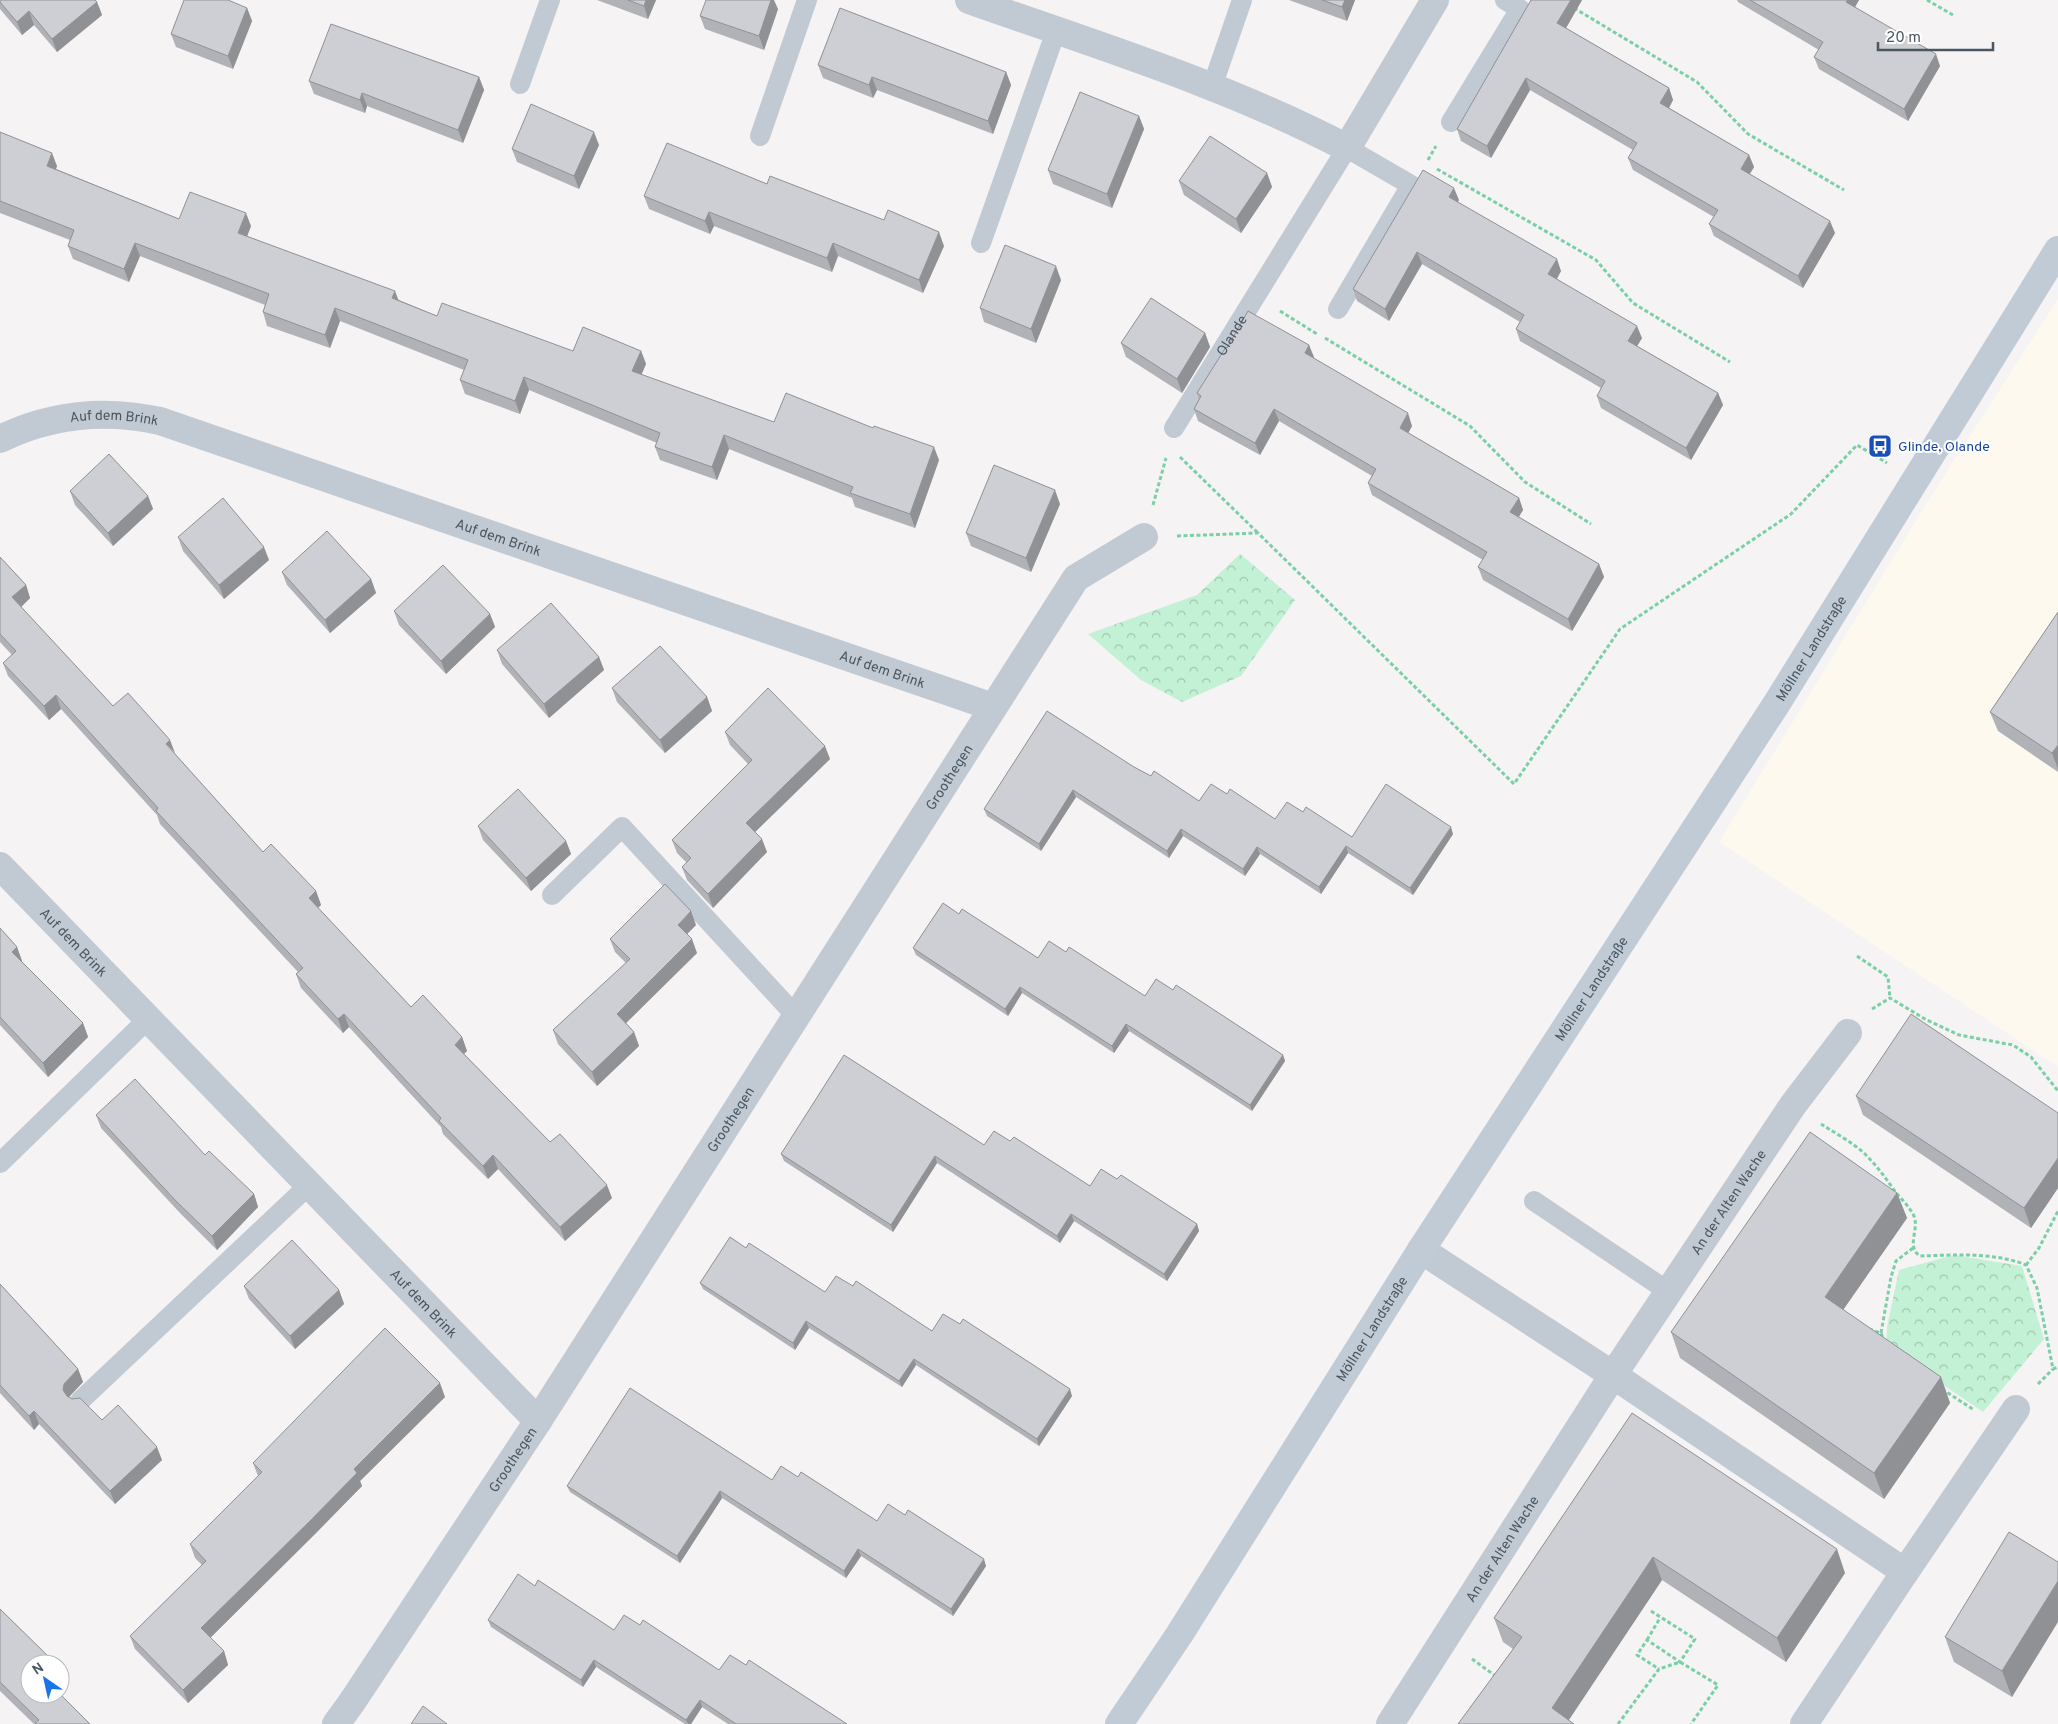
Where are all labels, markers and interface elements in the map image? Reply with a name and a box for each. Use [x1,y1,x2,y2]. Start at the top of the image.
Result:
scale bar [1878,20,1993,52]
text: 20 m [1886,29,1921,48]
street label: Olande [1214,312,1252,360]
street label: Auf dem Brink [69,408,160,430]
bus stop icon: Glinde, Olande [1867,433,1893,459]
place label: Glinde, Olande [1898,439,1990,456]
street label: Auf dem Brink [453,516,543,561]
street label: Möllner Landstraße [1773,593,1851,705]
street label: Auf dem Brink [837,648,927,693]
street label: Groothegen [923,742,977,814]
street label: Auf dem Brink [35,905,110,981]
street label: Möllner Landstraße [1552,934,1633,1045]
street label: Groothegen [704,1084,759,1156]
street label: An der Alten Wache [1688,1147,1771,1259]
street label: Auf dem Brink [386,1266,460,1342]
street label: Möllner Landstraße [1333,1274,1412,1385]
street label: Groothegen [486,1424,541,1496]
street label: An der Alten Wache [1463,1493,1544,1606]
north arrow [20,1654,70,1704]
text: N [30,1660,47,1679]

